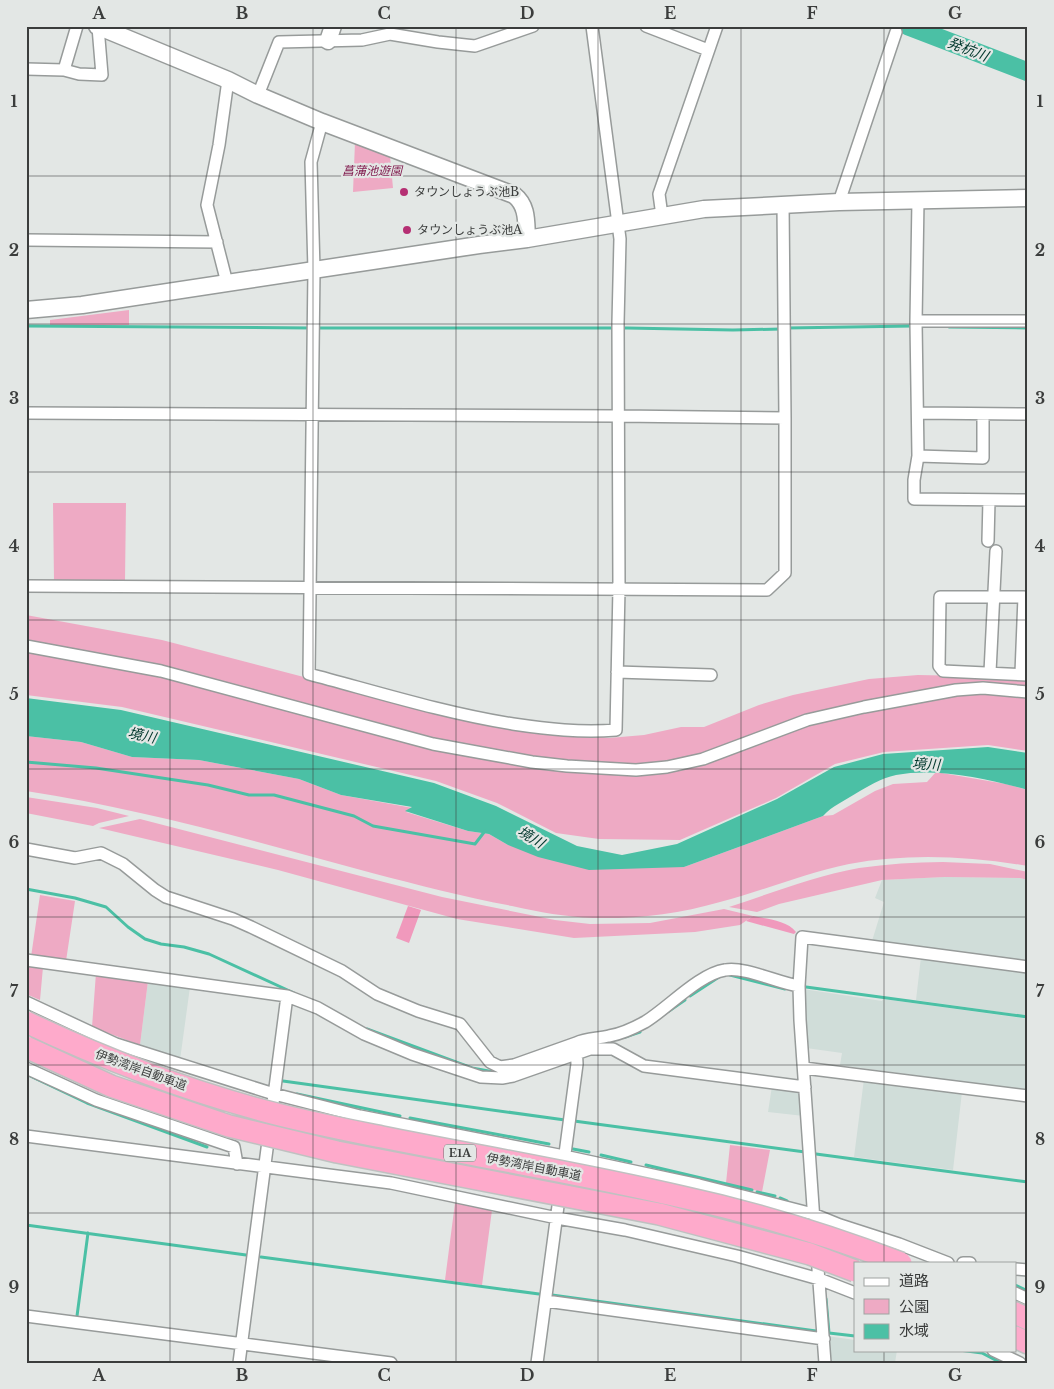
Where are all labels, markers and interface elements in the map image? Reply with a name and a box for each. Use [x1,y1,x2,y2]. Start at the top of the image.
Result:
text: A [92,3,107,23]
text: B [236,3,249,23]
text: C [377,3,391,23]
text: D [520,3,534,23]
text: E [664,3,676,23]
text: F [806,3,818,23]
text: G [948,3,962,23]
water label: 発杭川 [945,33,993,66]
text: 1 [11,91,18,111]
text: 1 [1037,91,1044,111]
park label: 菖蒲池遊園 [342,163,404,178]
place label: タウンしょうぶ池B [414,184,519,199]
marker: タウンしょうぶ池B [398,186,410,198]
place label: タウンしょうぶ池A [417,222,523,237]
marker: タウンしょうぶ池A [401,224,413,236]
text: 2 [9,240,19,260]
text: 2 [1035,240,1045,260]
text: 3 [9,388,19,408]
text: 3 [1035,388,1045,408]
text: 4 [9,536,19,556]
text: 4 [1035,536,1045,556]
text: 5 [9,684,19,704]
text: 5 [1035,684,1045,704]
water label: 境川 [126,723,160,747]
water label: 境川 [912,754,942,774]
water label: 境川 [514,822,549,853]
text: 6 [9,832,20,852]
text: 6 [1035,832,1046,852]
text: 7 [10,981,19,1001]
text: 7 [1036,981,1045,1001]
street label: 伊勢湾岸自動車道 [93,1046,189,1093]
text: 8 [9,1129,19,1149]
text: 8 [1035,1129,1045,1149]
road number: E1A [444,1144,476,1162]
street label: 伊勢湾岸自動車道 [486,1150,583,1183]
legend [854,1262,1016,1352]
text: 道路 [899,1271,929,1290]
text: 9 [9,1277,20,1297]
text: 9 [1035,1277,1046,1297]
text: 公園 [899,1297,929,1316]
text: 水域 [899,1321,929,1340]
text: A [92,1365,107,1385]
text: B [236,1365,249,1385]
text: C [377,1365,391,1385]
text: D [520,1365,534,1385]
text: E [664,1365,676,1385]
text: F [806,1365,818,1385]
text: G [948,1365,962,1385]

